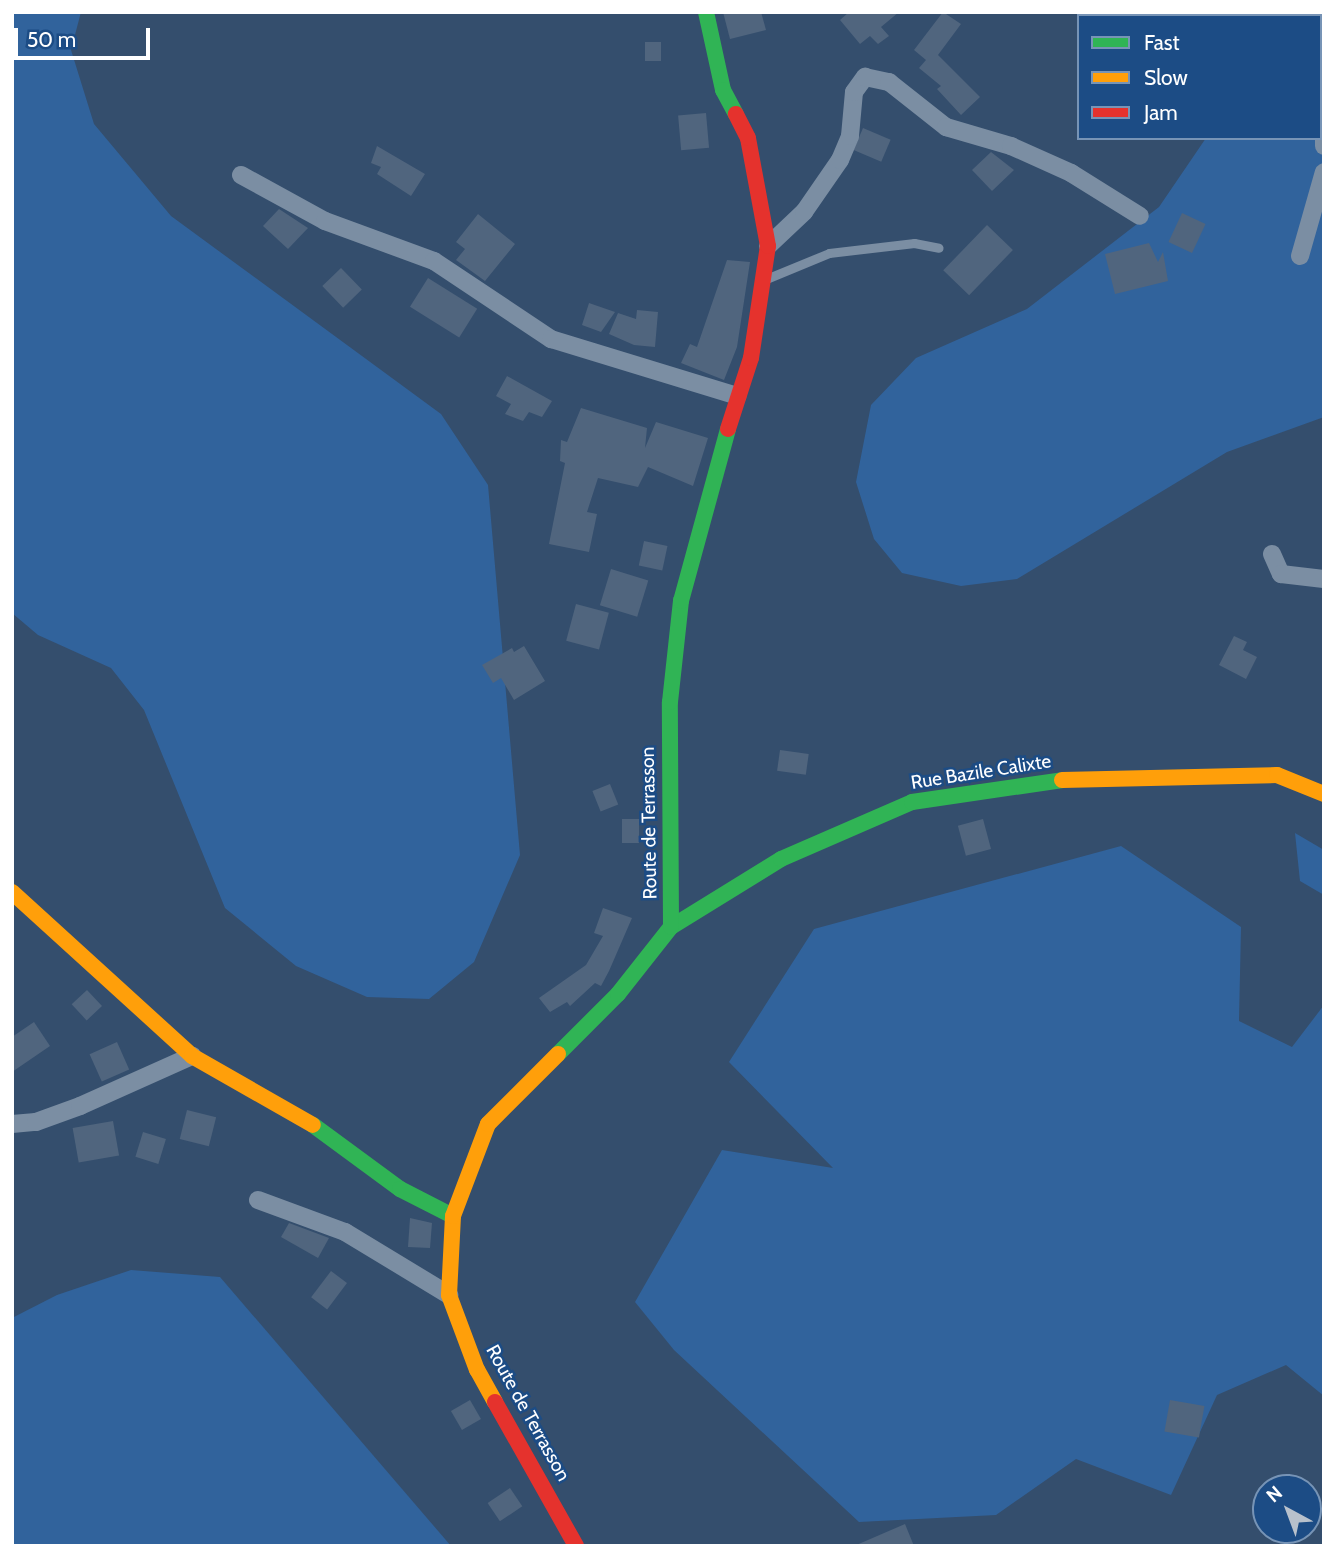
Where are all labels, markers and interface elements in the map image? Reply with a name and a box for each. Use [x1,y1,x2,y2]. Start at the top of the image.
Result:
scale bar [18,14,154,58]
legend [1077,14,1322,140]
text: 50 m [27,27,76,52]
text: Fast [1144,30,1180,55]
text: Slow [1144,65,1188,90]
text: Jam [1144,100,1178,125]
street label: Route de Terrasson [636,747,662,899]
street label: Rue Bazile Calixte [909,750,1053,794]
street label: Route de Terrasson [481,1341,575,1485]
north arrow [1252,1474,1322,1544]
text: N [1262,1481,1287,1507]

